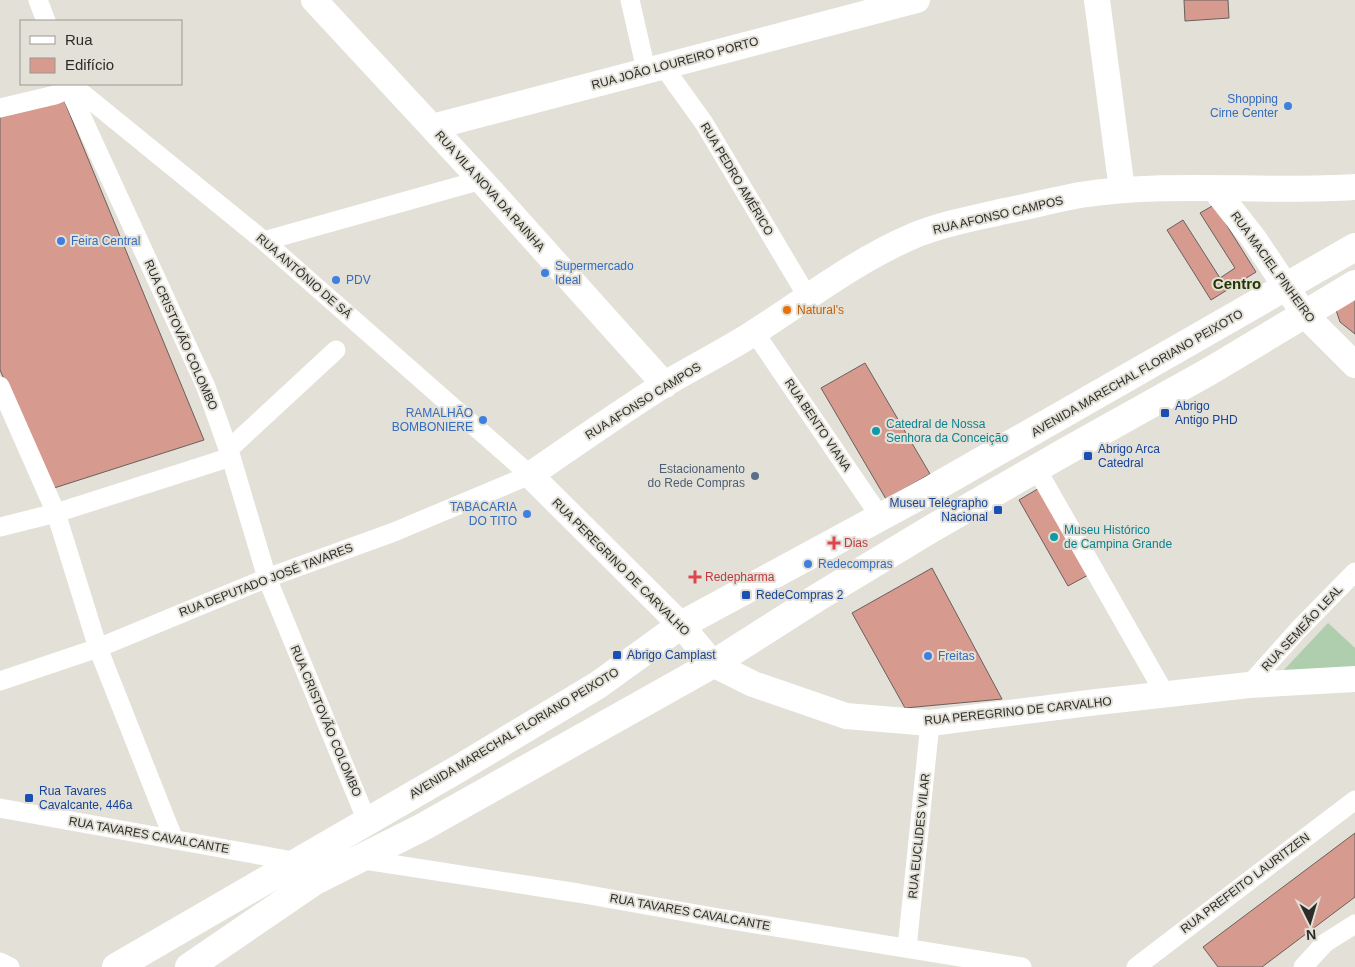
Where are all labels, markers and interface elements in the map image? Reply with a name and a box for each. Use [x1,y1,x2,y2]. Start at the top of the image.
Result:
legend [20,20,182,85]
text: Rua [65,31,93,48]
street label: RUA JOÃO LOUREIRO PORTO [590,34,760,92]
text: Edifício [65,56,114,73]
place label: Shopping Cirne Center [1210,92,1278,120]
marker: Shopping Cirne Center [1282,100,1294,112]
street label: RUA PEDRO AMÉRICO [698,119,777,238]
street label: RUA VILA NOVA DA RAINHA [432,128,548,254]
street label: RUA AFONSO CAMPOS [931,193,1065,237]
street label: RUA MACIEL PINHEIRO [1228,209,1318,325]
street label: RUA ANTÔNIO DE SÁ [254,230,355,321]
place label: Feira Central [71,234,140,248]
marker: Feira Central [55,235,67,247]
street label: RUA CRISTOVÃO COLOMBO [141,258,221,412]
place label: Supermercado Ideal [555,259,634,287]
marker: Supermercado Ideal [539,267,551,279]
place label: PDV [346,273,371,287]
marker: PDV [330,274,342,286]
district label: Centro [1213,275,1261,292]
place label: Natural's [797,303,844,317]
marker: Natural's [781,304,793,316]
street label: AVENIDA MARECHAL FLORIANO PEIXOTO [1029,306,1245,440]
street label: RUA AFONSO CAMPOS [583,360,703,442]
street label: RUA BENTO VIANA [782,376,854,474]
place label: Abrigo Antigo PHD [1175,399,1238,427]
place label: RAMALHÃO BOMBONIERE [392,406,473,434]
marker: Abrigo Antigo PHD [1159,407,1171,419]
marker: RAMALHÃO BOMBONIERE [477,414,489,426]
place label: Catedral de Nossa Senhora da Conceição [886,417,1008,445]
marker: Catedral de Nossa Senhora da Conceição [870,425,882,437]
place label: Abrigo Arca Catedral [1098,442,1160,470]
marker: Abrigo Arca Catedral [1082,450,1094,462]
place label: Estacionamento do Rede Compras [648,462,745,490]
marker: Estacionamento do Rede Compras [749,470,761,482]
street label: RUA PEREGRINO DE CARVALHO [549,495,693,639]
place label: Museu Telégrapho Nacional [889,496,988,524]
place label: TABACARIA DO TITO [450,500,517,528]
marker: Museu Telégrapho Nacional [992,504,1004,516]
marker: TABACARIA DO TITO [521,508,533,520]
place label: Museu Histórico de Campina Grande [1064,523,1172,551]
marker: Museu Histórico de Campina Grande [1048,531,1060,543]
place label: Dias [844,536,868,550]
marker: Dias [828,537,840,549]
street label: RUA DEPUTADO JOSÉ TAVARES [177,539,355,620]
place label: Redecompras [818,557,893,571]
marker: Redecompras [802,558,814,570]
place label: Redepharma [705,570,775,584]
marker: Redepharma [689,571,701,583]
street label: RUA SEMEÃO LEAL [1259,582,1346,674]
place label: RedeCompras 2 [756,588,844,602]
marker: RedeCompras 2 [740,589,752,601]
street label: RUA CRISTOVÃO COLOMBO [288,643,364,799]
place label: Abrigo Camplast [627,648,716,662]
marker: Abrigo Camplast [611,649,623,661]
place label: Freitas [938,649,975,663]
marker: Freitas [922,650,934,662]
street label: AVENIDA MARECHAL FLORIANO PEIXOTO [407,665,621,801]
street label: RUA PEREGRINO DE CARVALHO [924,694,1112,728]
street label: RUA EUCLIDES VILAR [905,772,933,899]
place label: Rua Tavares Cavalcante, 446a [39,784,133,812]
marker: Rua Tavares Cavalcante, 446a [23,792,35,804]
street label: RUA TAVARES CAVALCANTE [68,814,230,856]
street label: RUA PREFEITO LAURITZEN [1177,830,1313,936]
street label: RUA TAVARES CAVALCANTE [609,891,771,933]
north arrow [1285,897,1335,947]

